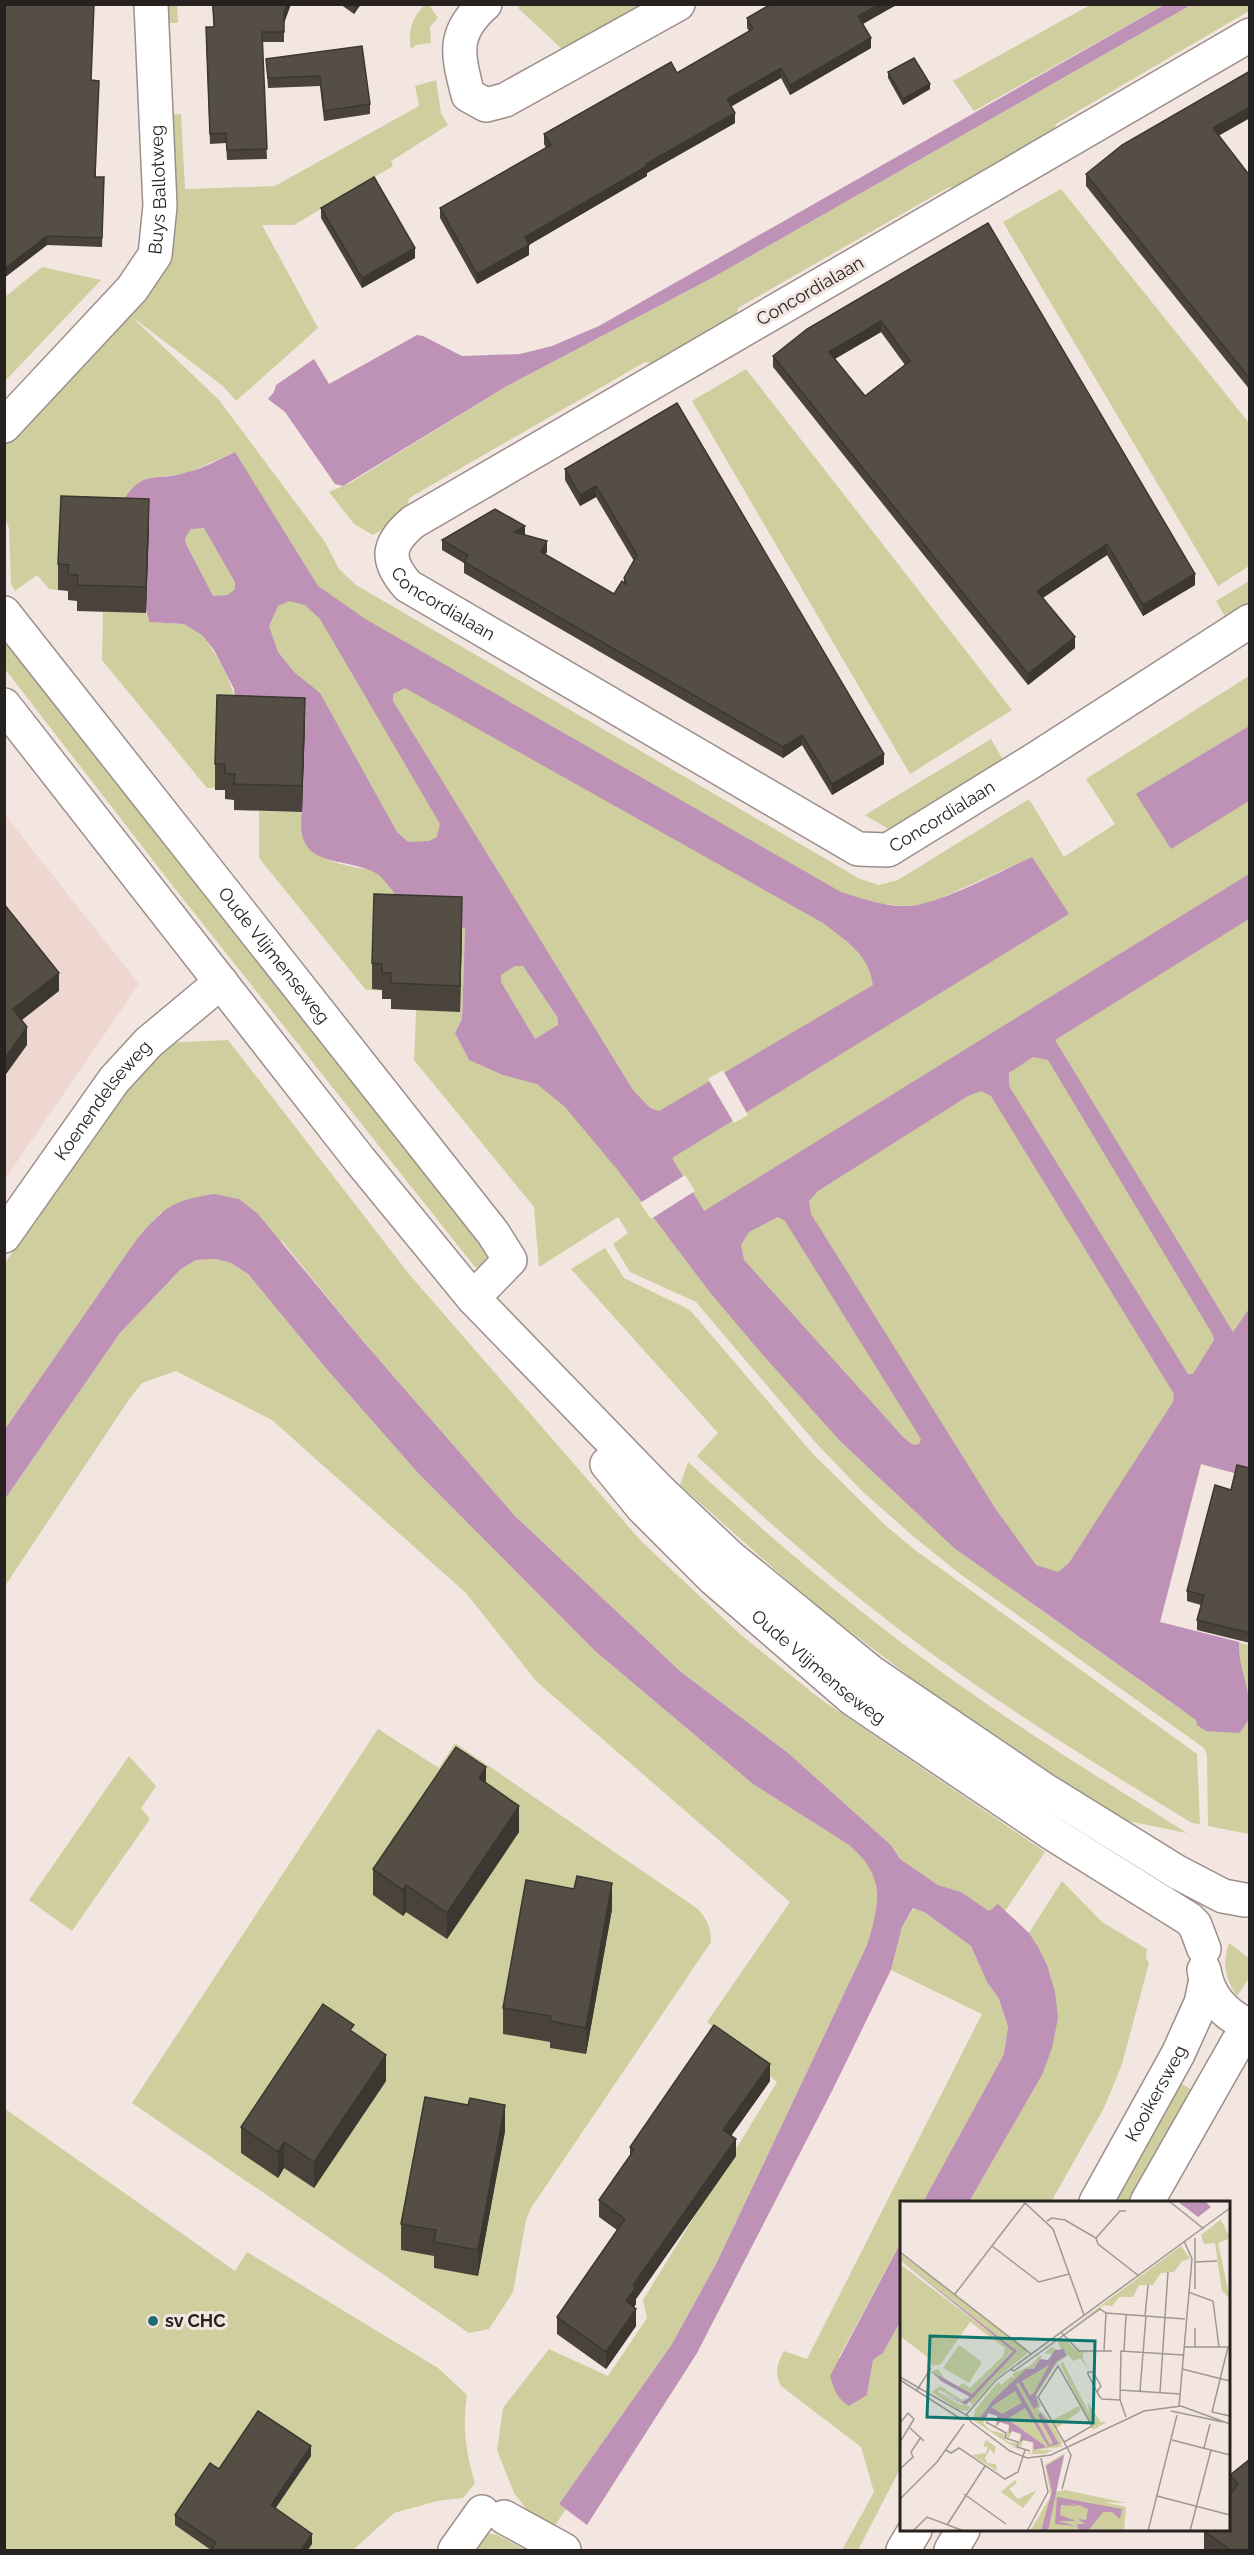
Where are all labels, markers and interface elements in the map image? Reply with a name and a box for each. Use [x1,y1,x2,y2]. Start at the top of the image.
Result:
street label: Buys Ballotweg [144,125,170,255]
street label: Concordialaan [753,251,867,330]
street label: Concordialaan [387,563,499,645]
street label: Concordialaan [885,776,998,857]
street label: Oude Vlijmenseweg [214,883,335,1027]
street label: Koenendelseweg [50,1036,155,1164]
street label: Oude Vlijmenseweg [747,1605,890,1728]
street label: Kooikersweg [1121,2042,1191,2145]
inset map [900,2201,1230,2531]
place label: sv CHC [165,2310,226,2331]
marker: sv CHC [146,2314,160,2328]

